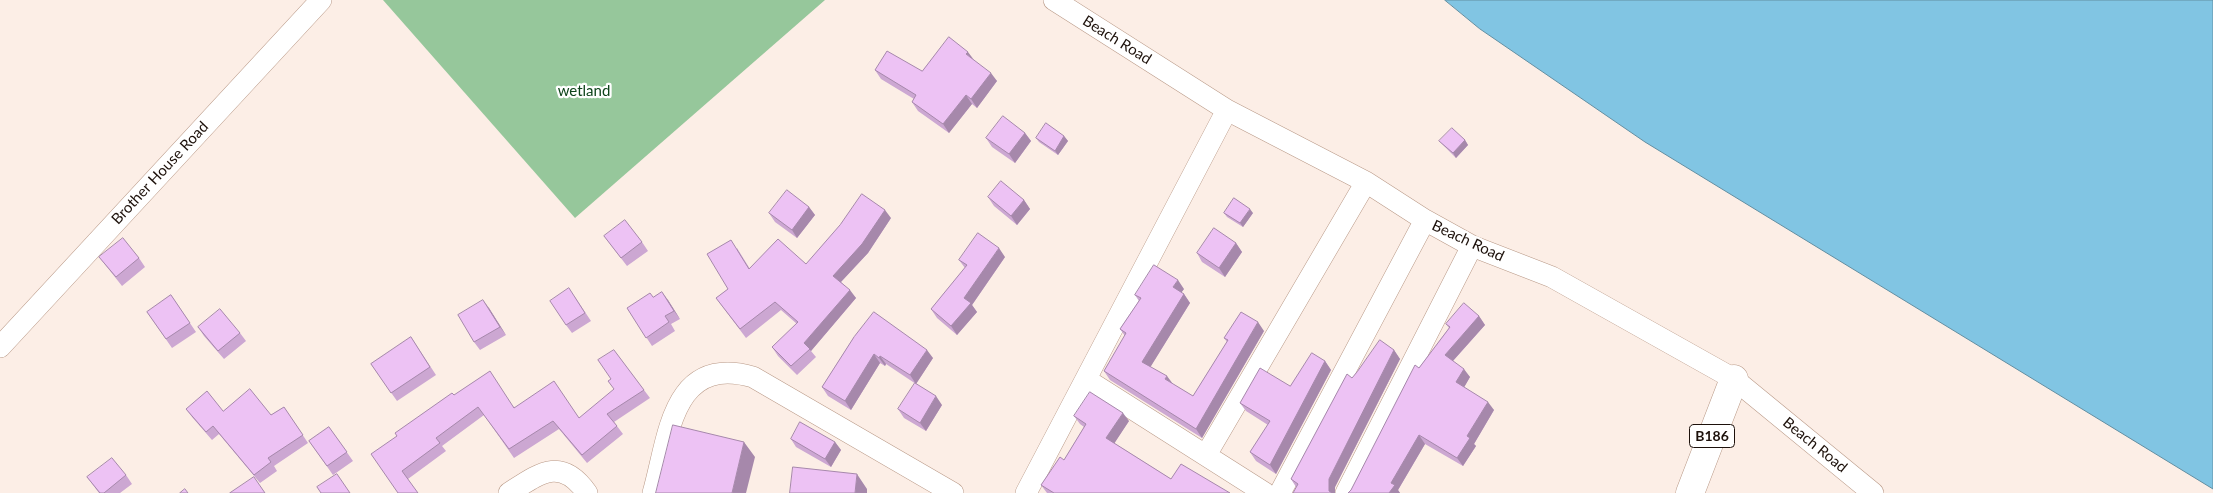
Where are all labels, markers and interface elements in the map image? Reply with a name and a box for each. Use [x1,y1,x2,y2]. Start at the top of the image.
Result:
street label: Beach Road [1079,12,1155,68]
park label: wetland [558,82,610,100]
street label: Brother House Road [108,118,212,228]
street label: Beach Road [1429,216,1507,266]
street label: Beach Road [1779,414,1851,476]
road number: B186 [1690,424,1734,448]

